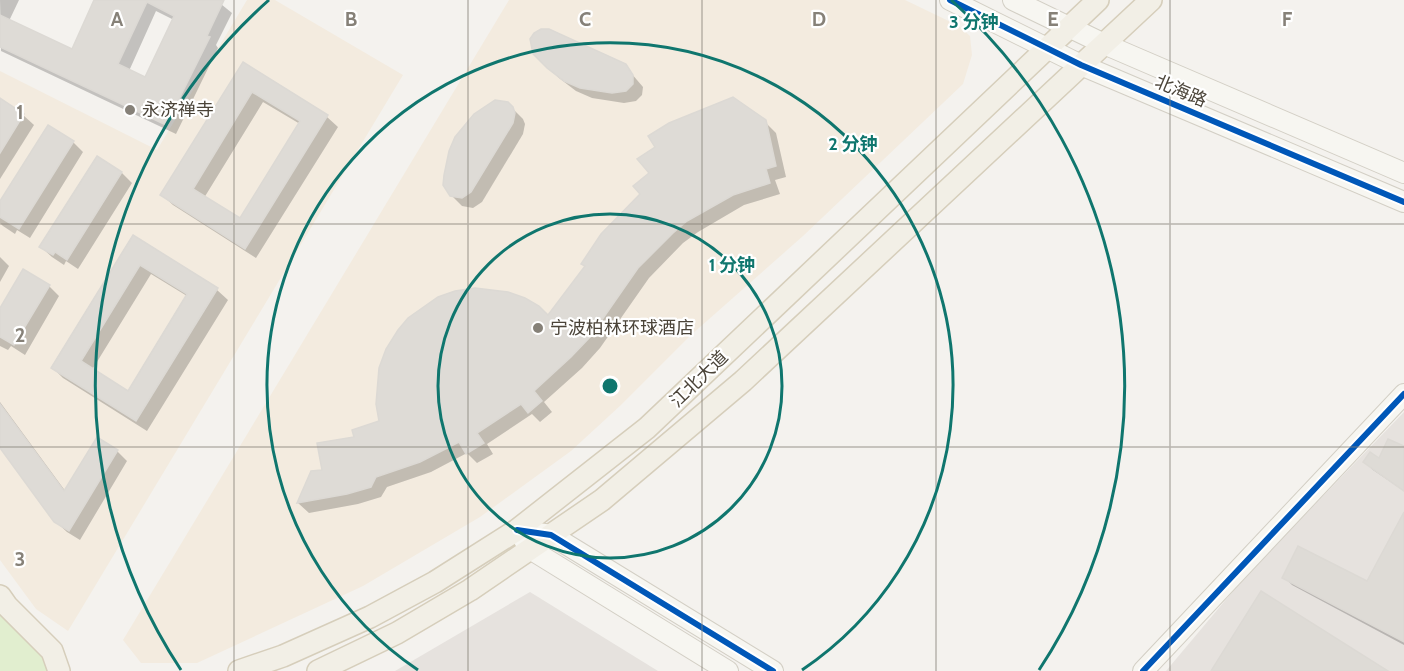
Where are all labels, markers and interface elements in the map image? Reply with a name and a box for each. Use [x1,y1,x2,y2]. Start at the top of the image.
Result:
text: A [111,7,124,31]
text: B [345,7,357,31]
text: C [579,7,591,31]
text: D [812,7,826,31]
text: E [1047,7,1059,31]
text: F [1282,7,1293,31]
text: 3 分钟 [949,11,999,33]
street label: 北海路 [1152,70,1210,112]
place label: 永济禅寺 [142,99,214,121]
text: 1 [16,100,24,124]
marker: 永济禅寺 [123,103,137,117]
text: 2 分钟 [828,133,878,155]
text: 1 分钟 [709,254,755,276]
place label: 宁波柏林环球酒店 [550,317,694,339]
marker: 宁波柏林环球酒店 [531,321,545,335]
text: 2 [15,323,25,347]
street label: 江北大道 [665,346,733,412]
centre of rings [600,376,620,396]
text: 3 [15,547,25,571]

